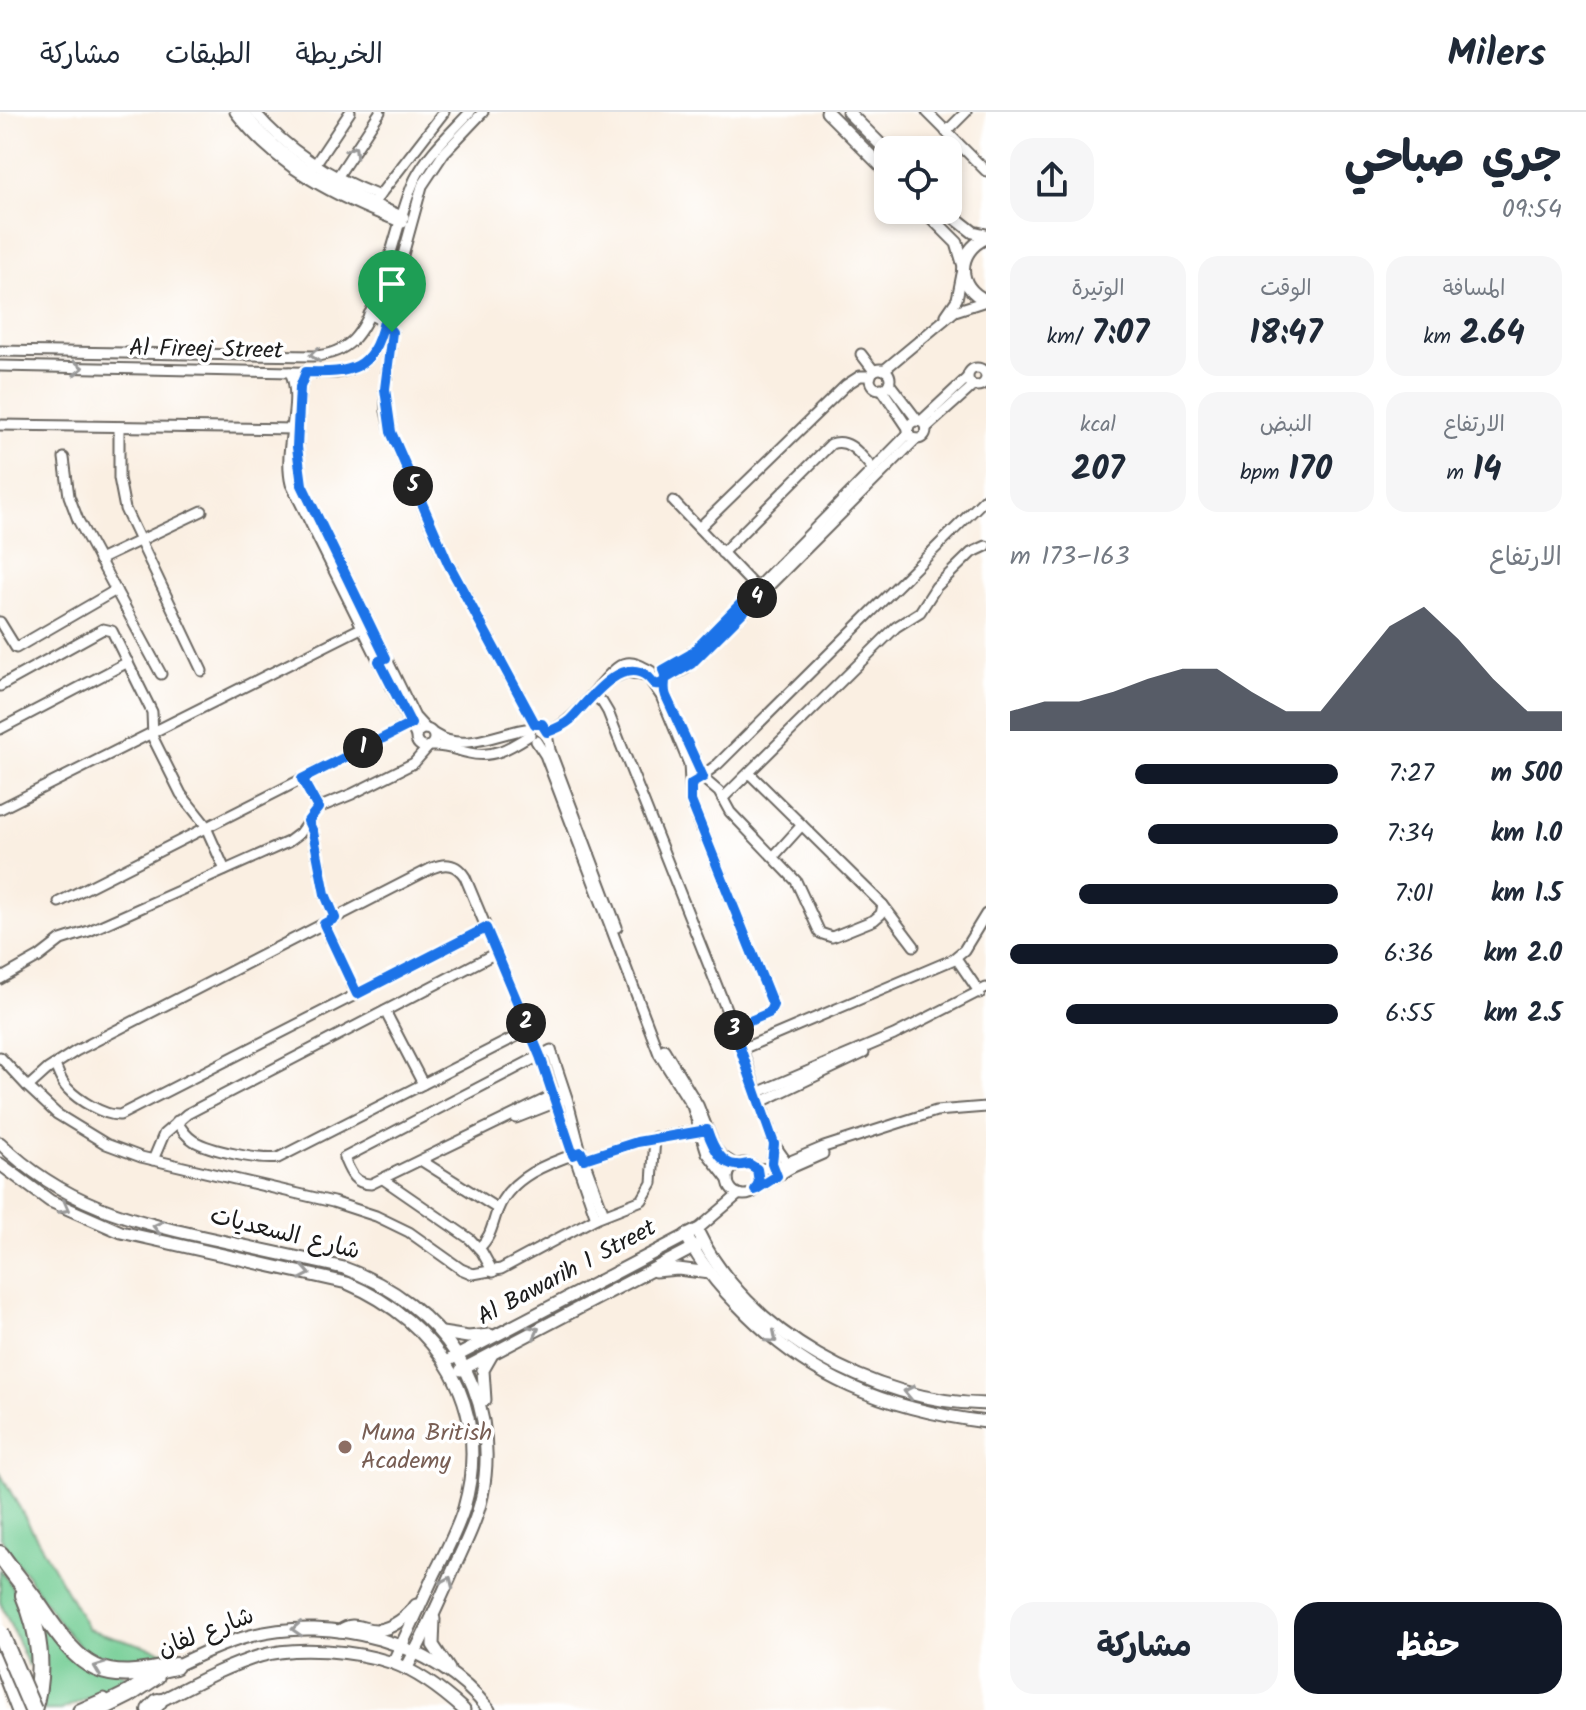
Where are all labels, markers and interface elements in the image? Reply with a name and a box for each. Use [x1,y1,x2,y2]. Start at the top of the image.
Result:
text: Milers [1447,25,1546,85]
text: مشاركة [40,33,121,78]
text: الطبقات [165,33,251,78]
text: الخريطة [295,33,383,78]
text: جري صباحي [1344,124,1562,194]
map controls [874,136,962,224]
button: locate [874,136,962,224]
button: share [1010,138,1094,222]
one-way arrow [344,145,359,160]
text: 09:54 [1502,189,1562,231]
pin [358,250,426,332]
icon: arrive [370,262,414,306]
text: الوتيرة [1071,272,1125,307]
text: الوقت [1260,272,1312,307]
text: المسافة [1443,272,1505,307]
text: 7:07 [1091,307,1149,361]
text: 18:47 [1249,307,1323,361]
text: 2.64 [1460,307,1525,361]
text: /km [1047,320,1091,355]
text: km [1423,320,1460,355]
street label: Al Fireej Street [128,329,284,371]
one-way arrow [309,346,322,363]
one-way arrow [72,359,85,376]
text: kcal [1080,408,1116,443]
text: النبض [1260,408,1312,443]
text: الارتفاع [1443,408,1505,443]
text: 207 [1071,443,1125,497]
text: 170 [1288,443,1332,497]
text: 14 [1473,443,1502,497]
text: bpm [1240,456,1288,491]
text: m [1446,456,1473,491]
pin: 5 [393,466,433,506]
text: 5 [407,468,419,503]
text: 163–173 m [1010,536,1129,578]
text: الارتفاع [1489,537,1562,579]
pin: 4 [737,578,777,618]
text: 4 [751,580,763,615]
pin: 1 [343,728,383,768]
text: 1 [360,730,366,765]
text: 7:27 [1389,753,1434,795]
text: 500 m [1491,753,1562,795]
text: 7:34 [1386,813,1434,855]
text: 1.0 km [1491,813,1562,855]
text: 7:01 [1394,873,1434,915]
text: 1.5 km [1491,873,1562,915]
text: 6:36 [1384,933,1434,975]
text: 2.0 km [1483,933,1562,975]
text: 6:55 [1385,993,1434,1035]
text: 2.5 km [1483,993,1562,1035]
pin: 2 [506,1003,546,1043]
text: 2 [520,1005,532,1040]
pin: 3 [714,1010,754,1050]
text: 3 [728,1012,740,1047]
street label: شارع السعديات [206,1197,364,1271]
one-way arrow [56,1198,71,1213]
street label: Al Bawarih 1 Street [470,1209,664,1337]
one-way arrow [151,1219,165,1236]
one-way arrow [298,1264,312,1281]
one-way arrow [526,1326,541,1341]
one-way arrow [762,1328,777,1342]
one-way arrow [903,1384,916,1401]
place label: Muna British Academy [361,1414,492,1481]
marker: Muna British Academy [336,1438,354,1456]
one-way arrow [438,1575,454,1590]
street label: شارع لفان [152,1597,260,1669]
button: مشاركة [1010,1602,1278,1694]
button: حفظ [1294,1602,1562,1694]
one-way arrow [290,1621,303,1638]
one-way arrow [93,1661,107,1678]

